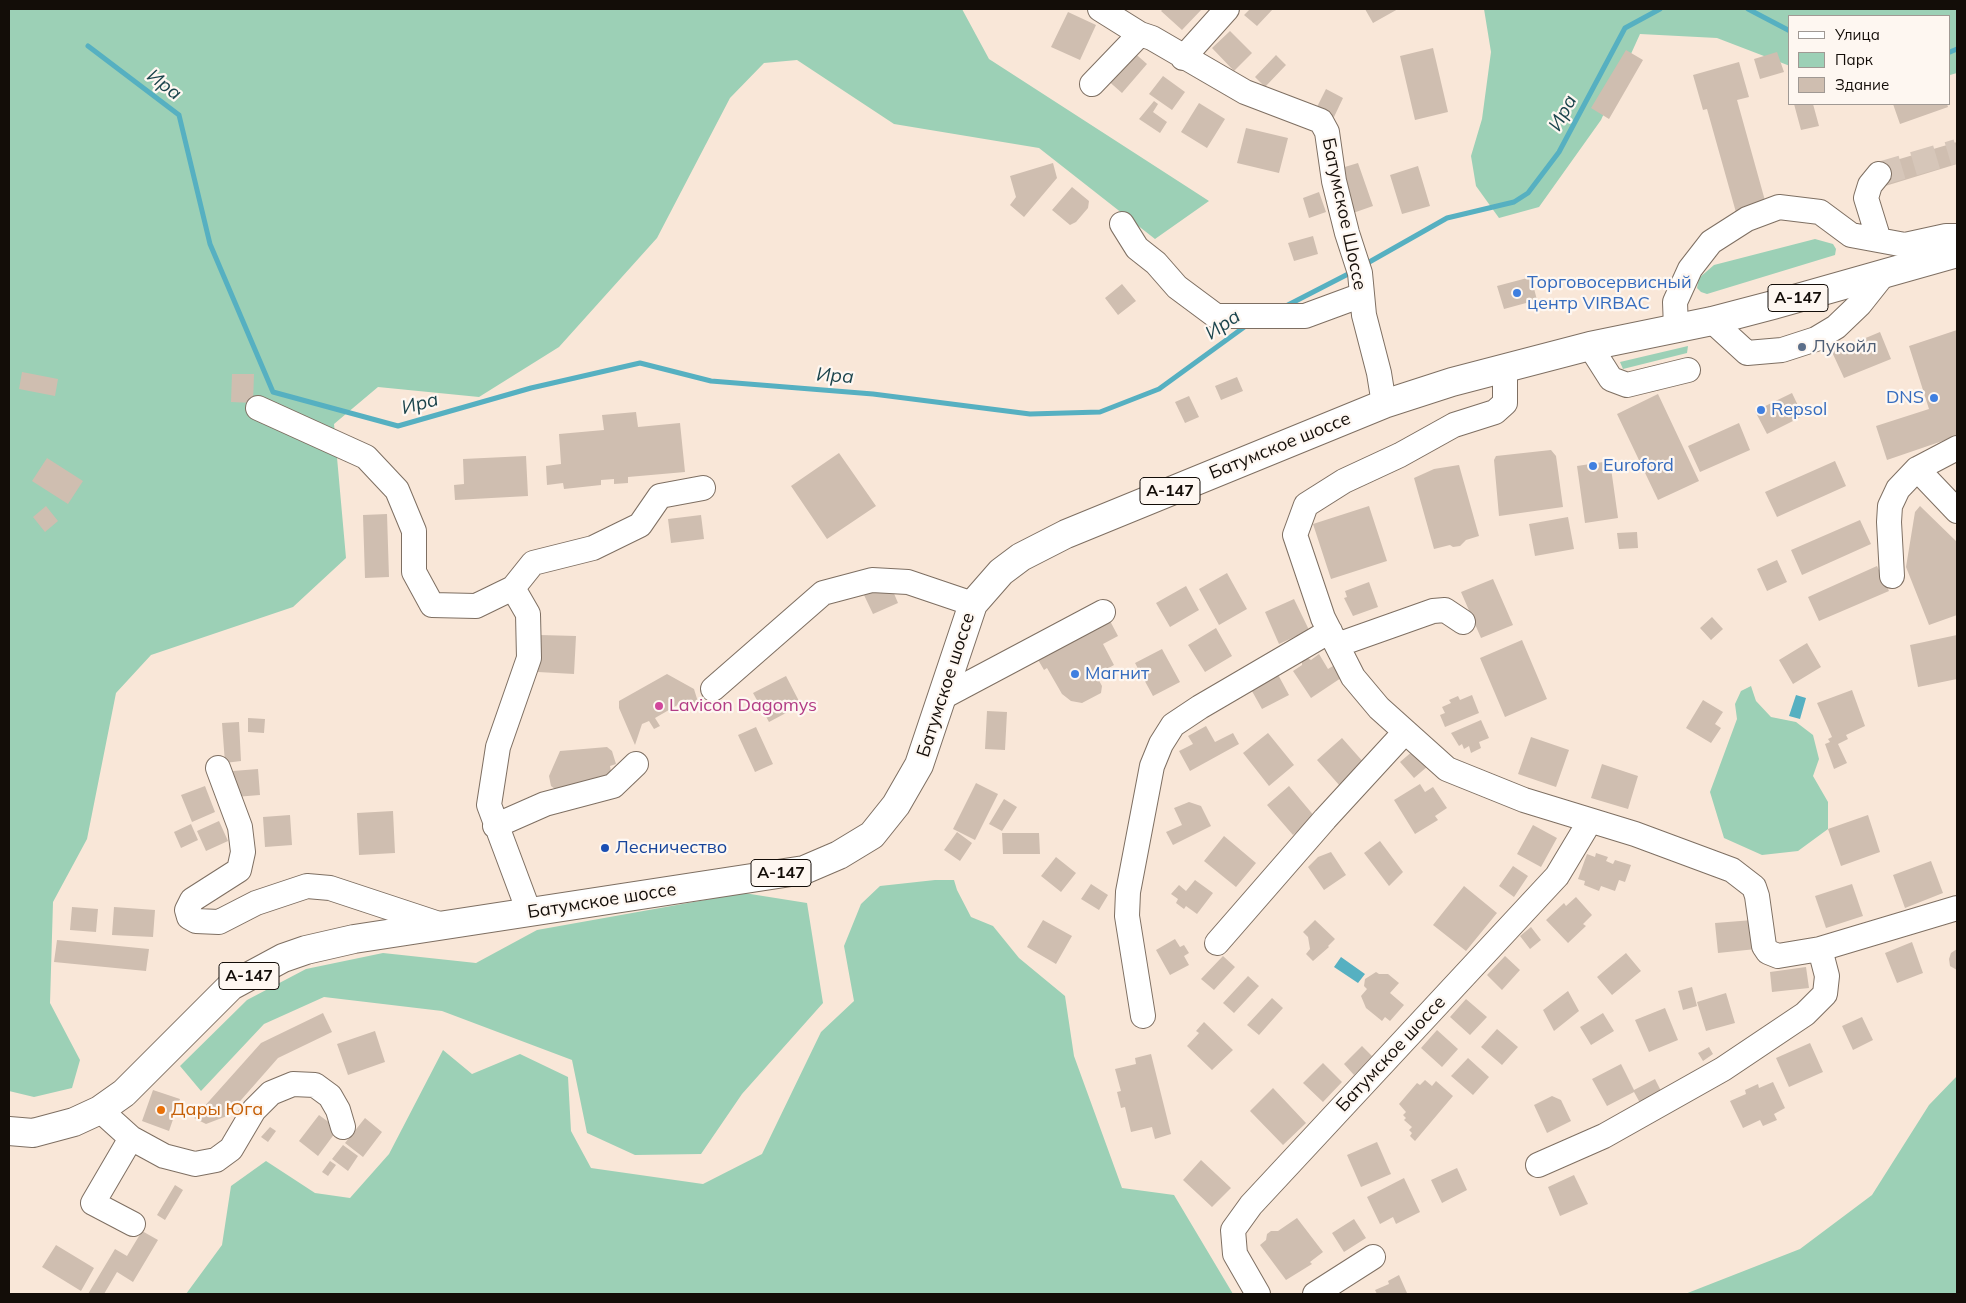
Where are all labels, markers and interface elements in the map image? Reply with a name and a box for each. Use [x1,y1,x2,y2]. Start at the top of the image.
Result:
legend [1788,15,1951,105]
text: Улица [1835,25,1880,44]
text: Парк [1835,50,1873,69]
water label: Ира [142,65,186,105]
text: Здание [1835,75,1889,94]
water label: Ира [1544,91,1582,135]
street label: Батумское Шоссе [1317,136,1371,292]
place label: Торговосервисный центр VIRBAC [1527,272,1692,314]
road number: А-147 [1768,284,1828,312]
marker: Торговосервисный центр VIRBAC [1511,287,1523,299]
water label: Ира [1201,305,1245,345]
place label: Лукойл [1812,336,1877,358]
marker: Лукойл [1796,341,1808,353]
water label: Ира [816,363,854,389]
place label: DNS [1886,387,1924,409]
water label: Ира [399,388,441,420]
marker: DNS [1928,392,1940,404]
place label: Repsol [1771,399,1827,421]
marker: Repsol [1755,404,1767,416]
street label: Батумское шоссе [1206,408,1354,484]
place label: Euroford [1603,455,1674,477]
marker: Euroford [1587,460,1599,472]
road number: А-147 [1140,478,1200,504]
street label: Батумское шоссе [912,610,980,760]
place label: Магнит [1085,663,1149,685]
marker: Магнит [1069,668,1081,680]
place label: Lavicon Dagomys [669,695,817,717]
marker: Lavicon Dagomys [653,700,665,712]
place label: Лесничество [615,837,727,859]
marker: Лесничество [599,842,611,854]
road number: А-147 [751,860,811,886]
street label: Батумское шоссе [526,879,678,923]
road number: А-147 [219,962,279,989]
street label: Батумское шоссе [1332,992,1450,1116]
place label: Дары Юга [171,1099,263,1121]
marker: Дары Юга [155,1104,167,1116]

